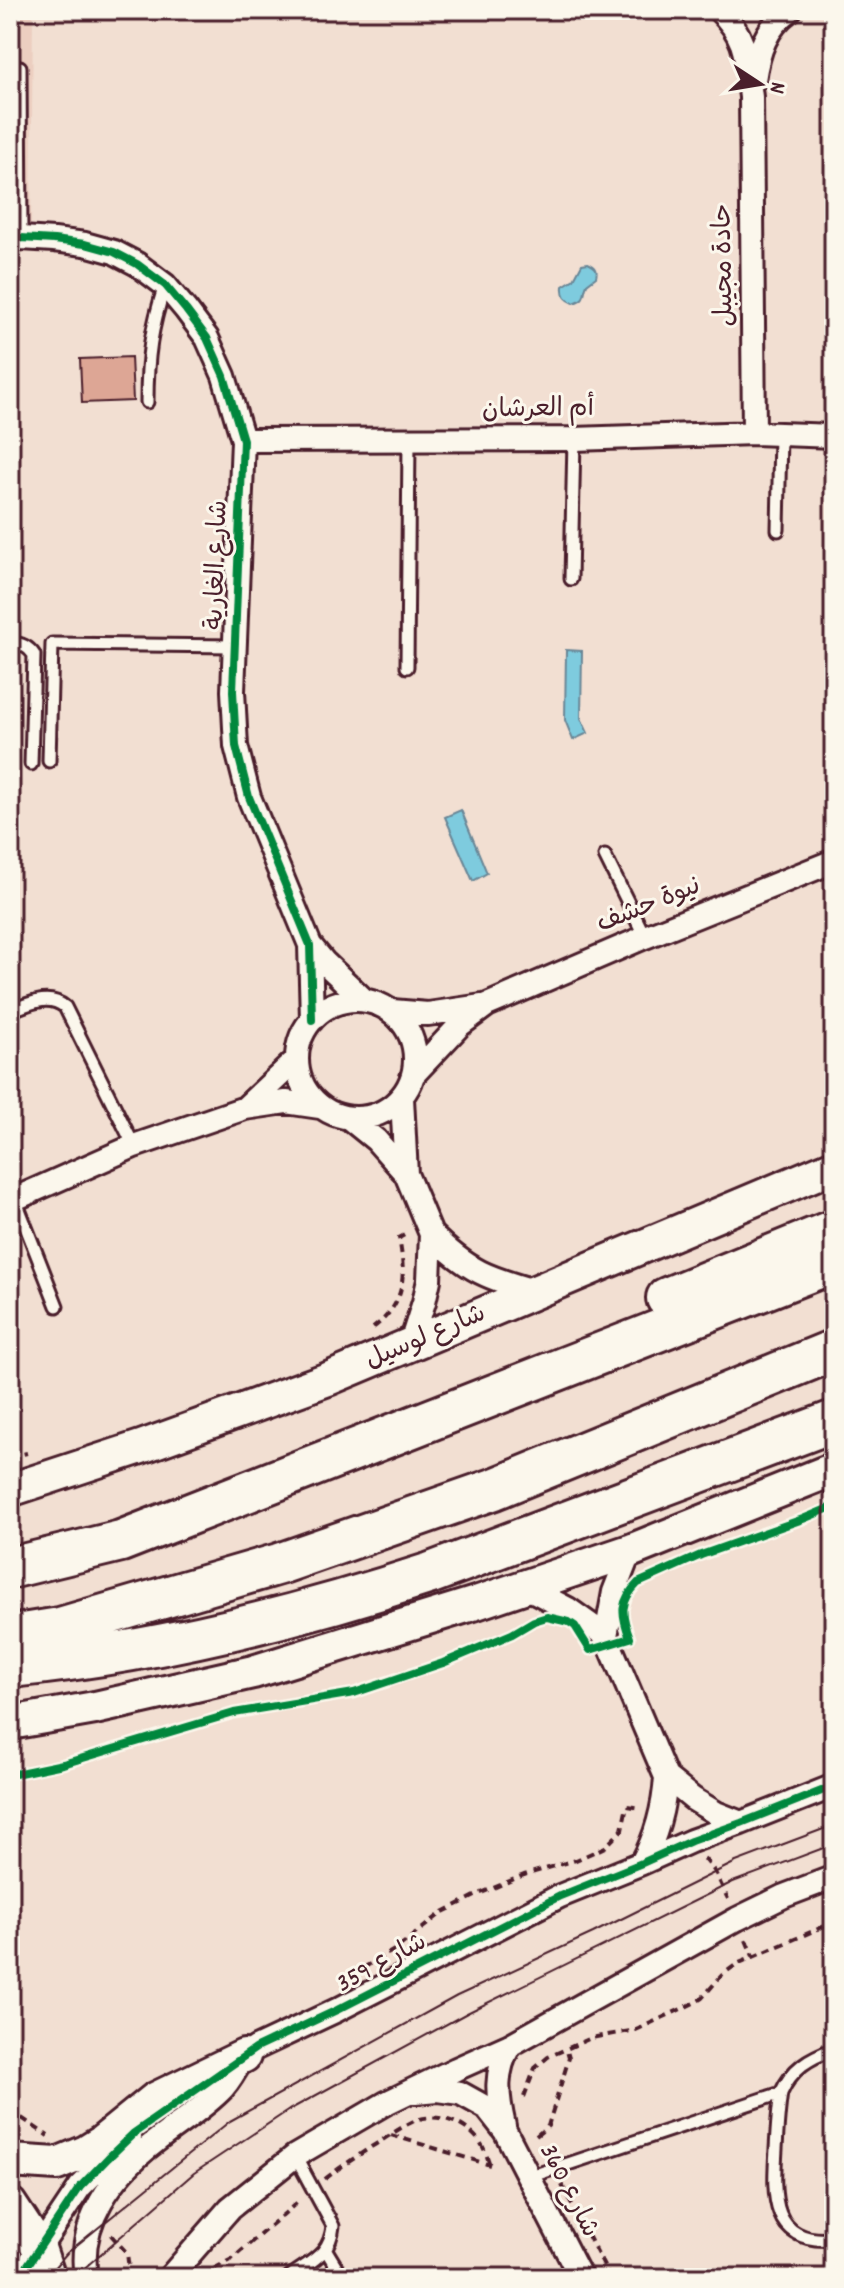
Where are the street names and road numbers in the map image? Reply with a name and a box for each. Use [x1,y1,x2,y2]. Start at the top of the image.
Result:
street label: حادة مجيبل [705,203,745,327]
street label: أم العرشان [482,391,595,429]
street label: شارع الغارية [197,500,239,630]
street label: نيوة حشف [591,868,707,944]
street label: شارع لوسيل [360,1296,492,1380]
street label: شارع 359 [330,1925,434,2003]
street label: شارع 360 [529,2138,607,2244]

